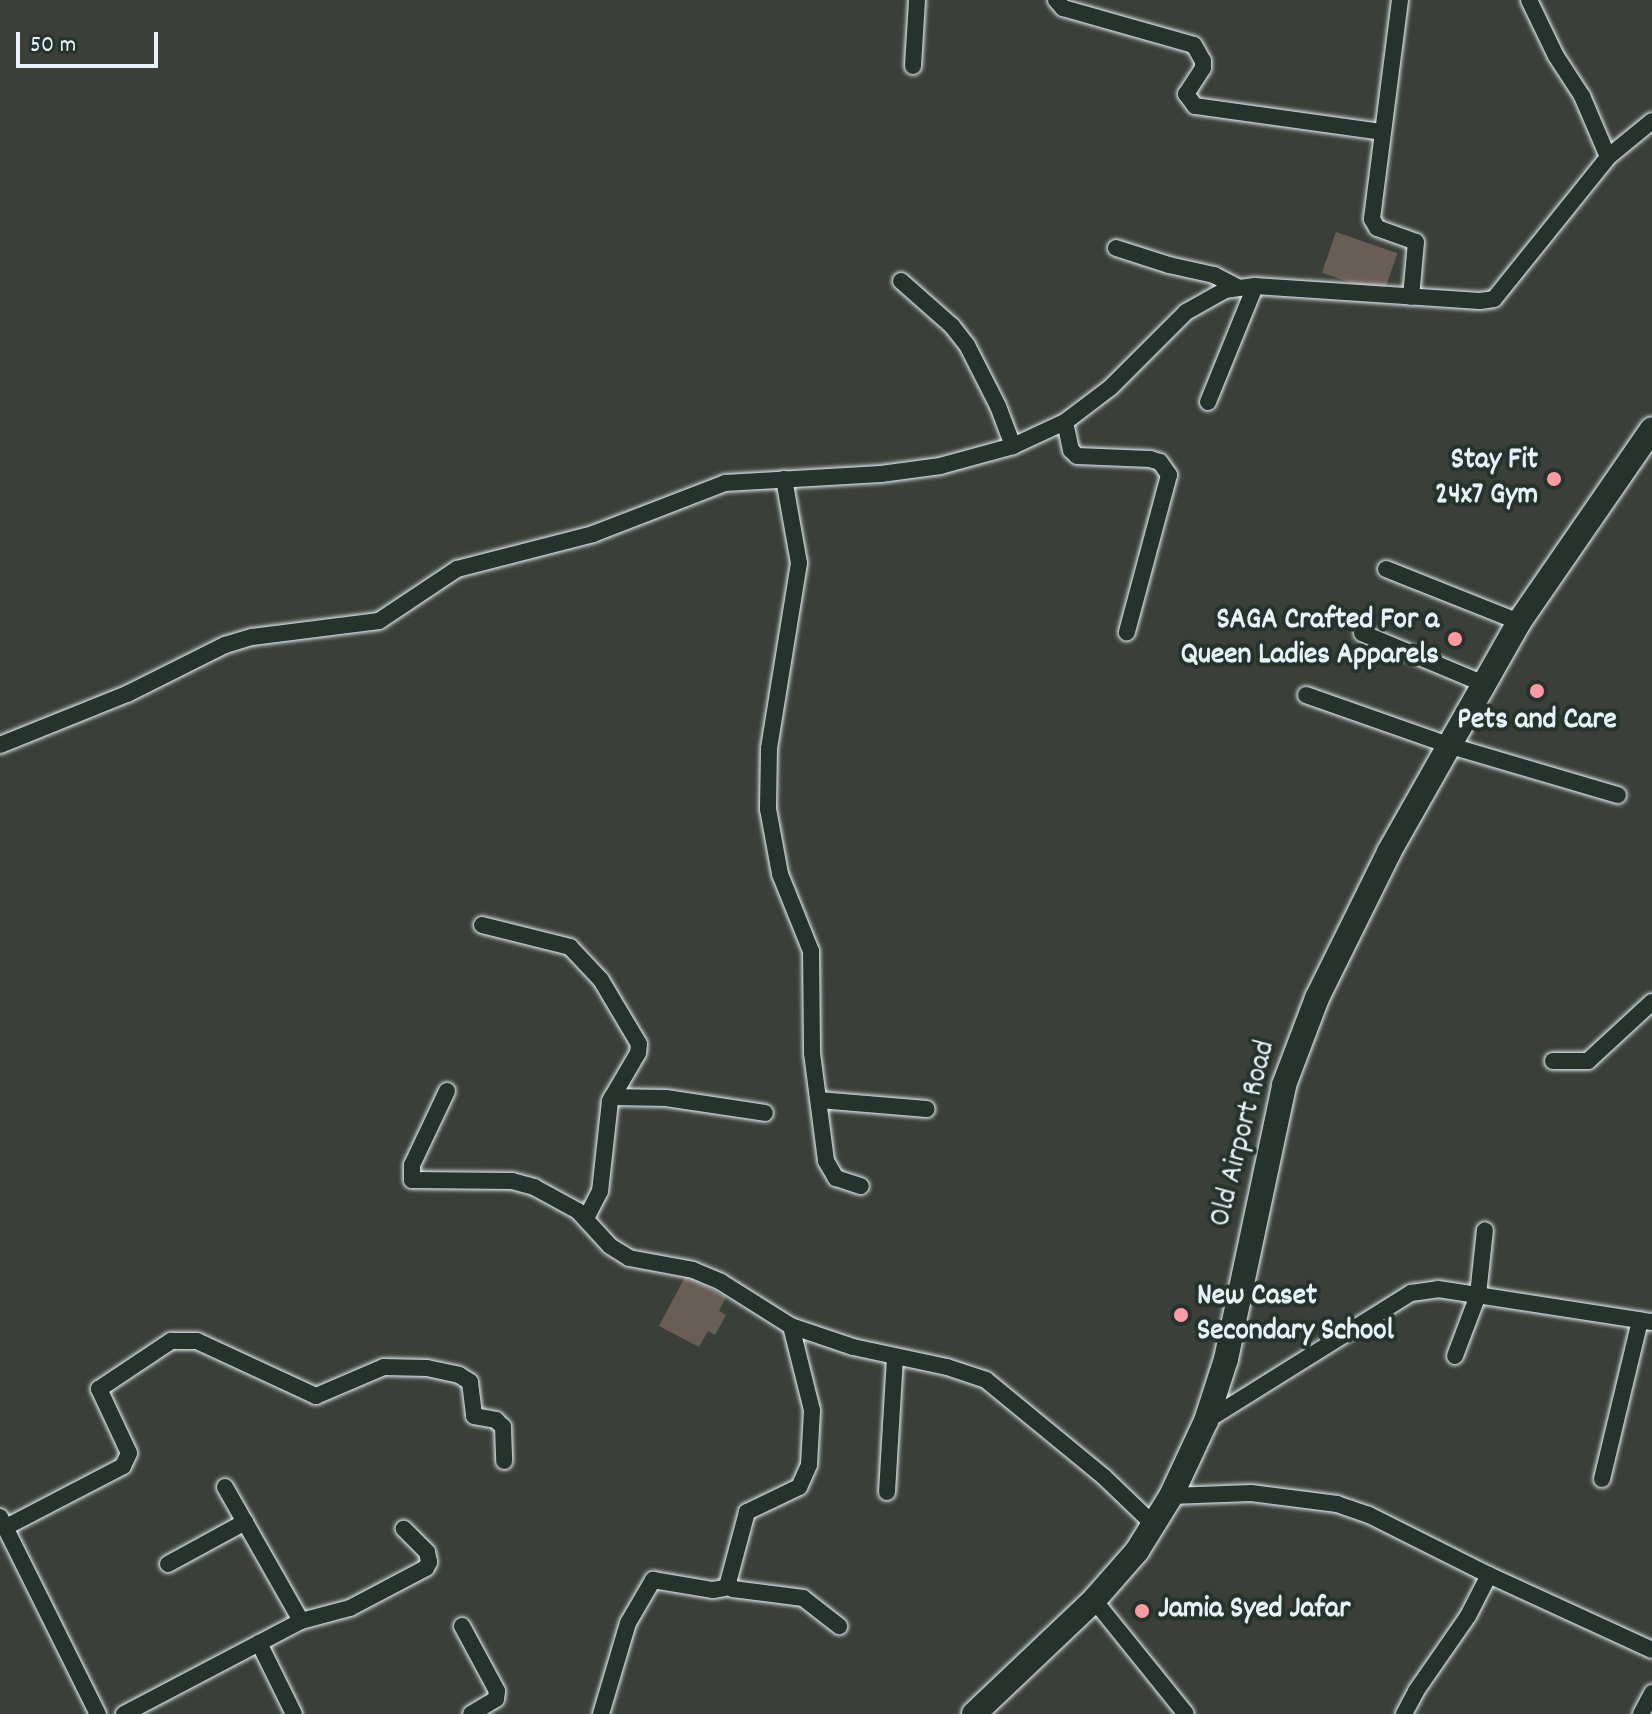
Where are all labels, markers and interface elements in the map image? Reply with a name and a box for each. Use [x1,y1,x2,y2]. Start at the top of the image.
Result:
scale bar [20,16,162,66]
text: 50 m [30,29,76,63]
place label: Stay Fit 24x7 Gym [1435,444,1538,514]
marker: Stay Fit 24x7 Gym [1545,470,1563,488]
place label: SAGA Crafted For a Queen Ladies Apparels [1181,604,1439,674]
marker: SAGA Crafted For a Queen Ladies Apparels [1446,630,1464,648]
marker: Pets and Care [1528,682,1546,700]
place label: Pets and Care [1457,704,1617,740]
street label: Old Airport Road [1204,1037,1286,1231]
place label: New Caset Secondary School [1197,1280,1394,1350]
marker: New Caset Secondary School [1172,1306,1190,1324]
place label: Jamia Syed Jafar [1158,1593,1350,1629]
marker: Jamia Syed Jafar [1133,1602,1151,1620]

